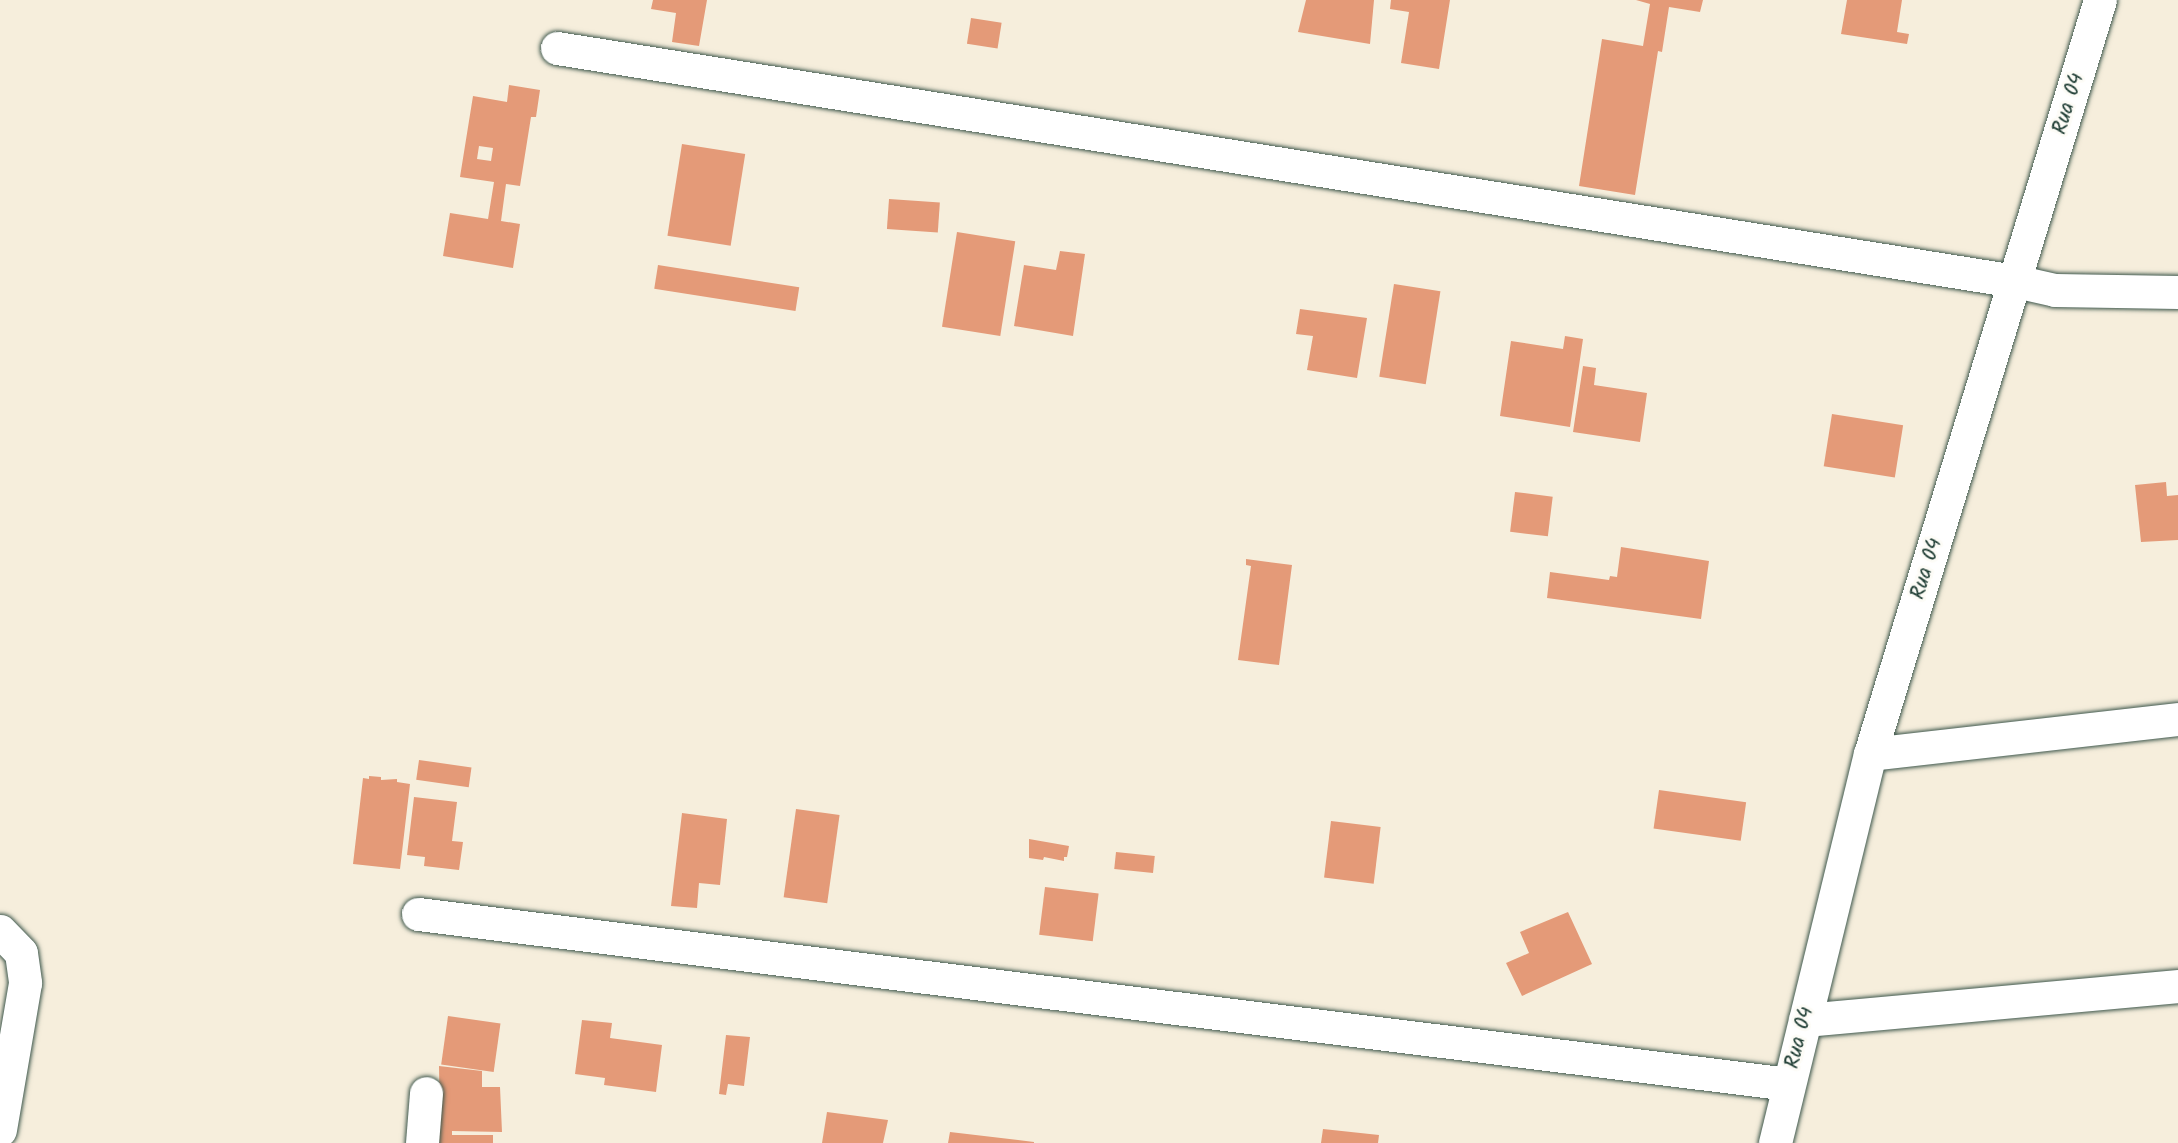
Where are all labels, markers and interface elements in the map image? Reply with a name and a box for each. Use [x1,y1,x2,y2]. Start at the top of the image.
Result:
street label: Rua 04 [2048,70,2090,138]
street label: Rua 04 [1906,535,1948,603]
street label: Rua 04 [1780,1005,1820,1071]

